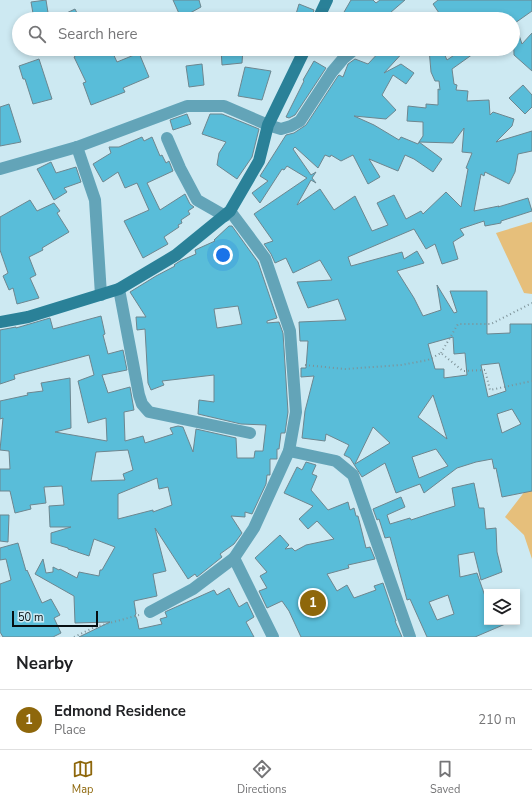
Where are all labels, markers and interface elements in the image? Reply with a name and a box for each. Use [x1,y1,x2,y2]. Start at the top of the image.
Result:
search box [12,12,520,56]
icon: search [26,23,48,45]
text: Search here [58,24,138,44]
your location [213,245,233,265]
pin: 1 [300,588,326,618]
map controls [484,589,520,625]
button: layers [484,589,520,625]
scale bar [12,609,98,628]
text: 50 m [18,610,43,625]
text: Nearby [16,652,73,675]
text: Edmond Residence [54,701,186,721]
text: 1 [25,711,33,729]
text: 210 m [478,711,516,729]
text: Place [54,721,86,739]
tab: Map [72,758,94,797]
tab: Directions [237,758,287,797]
tab: Saved [430,758,460,797]

